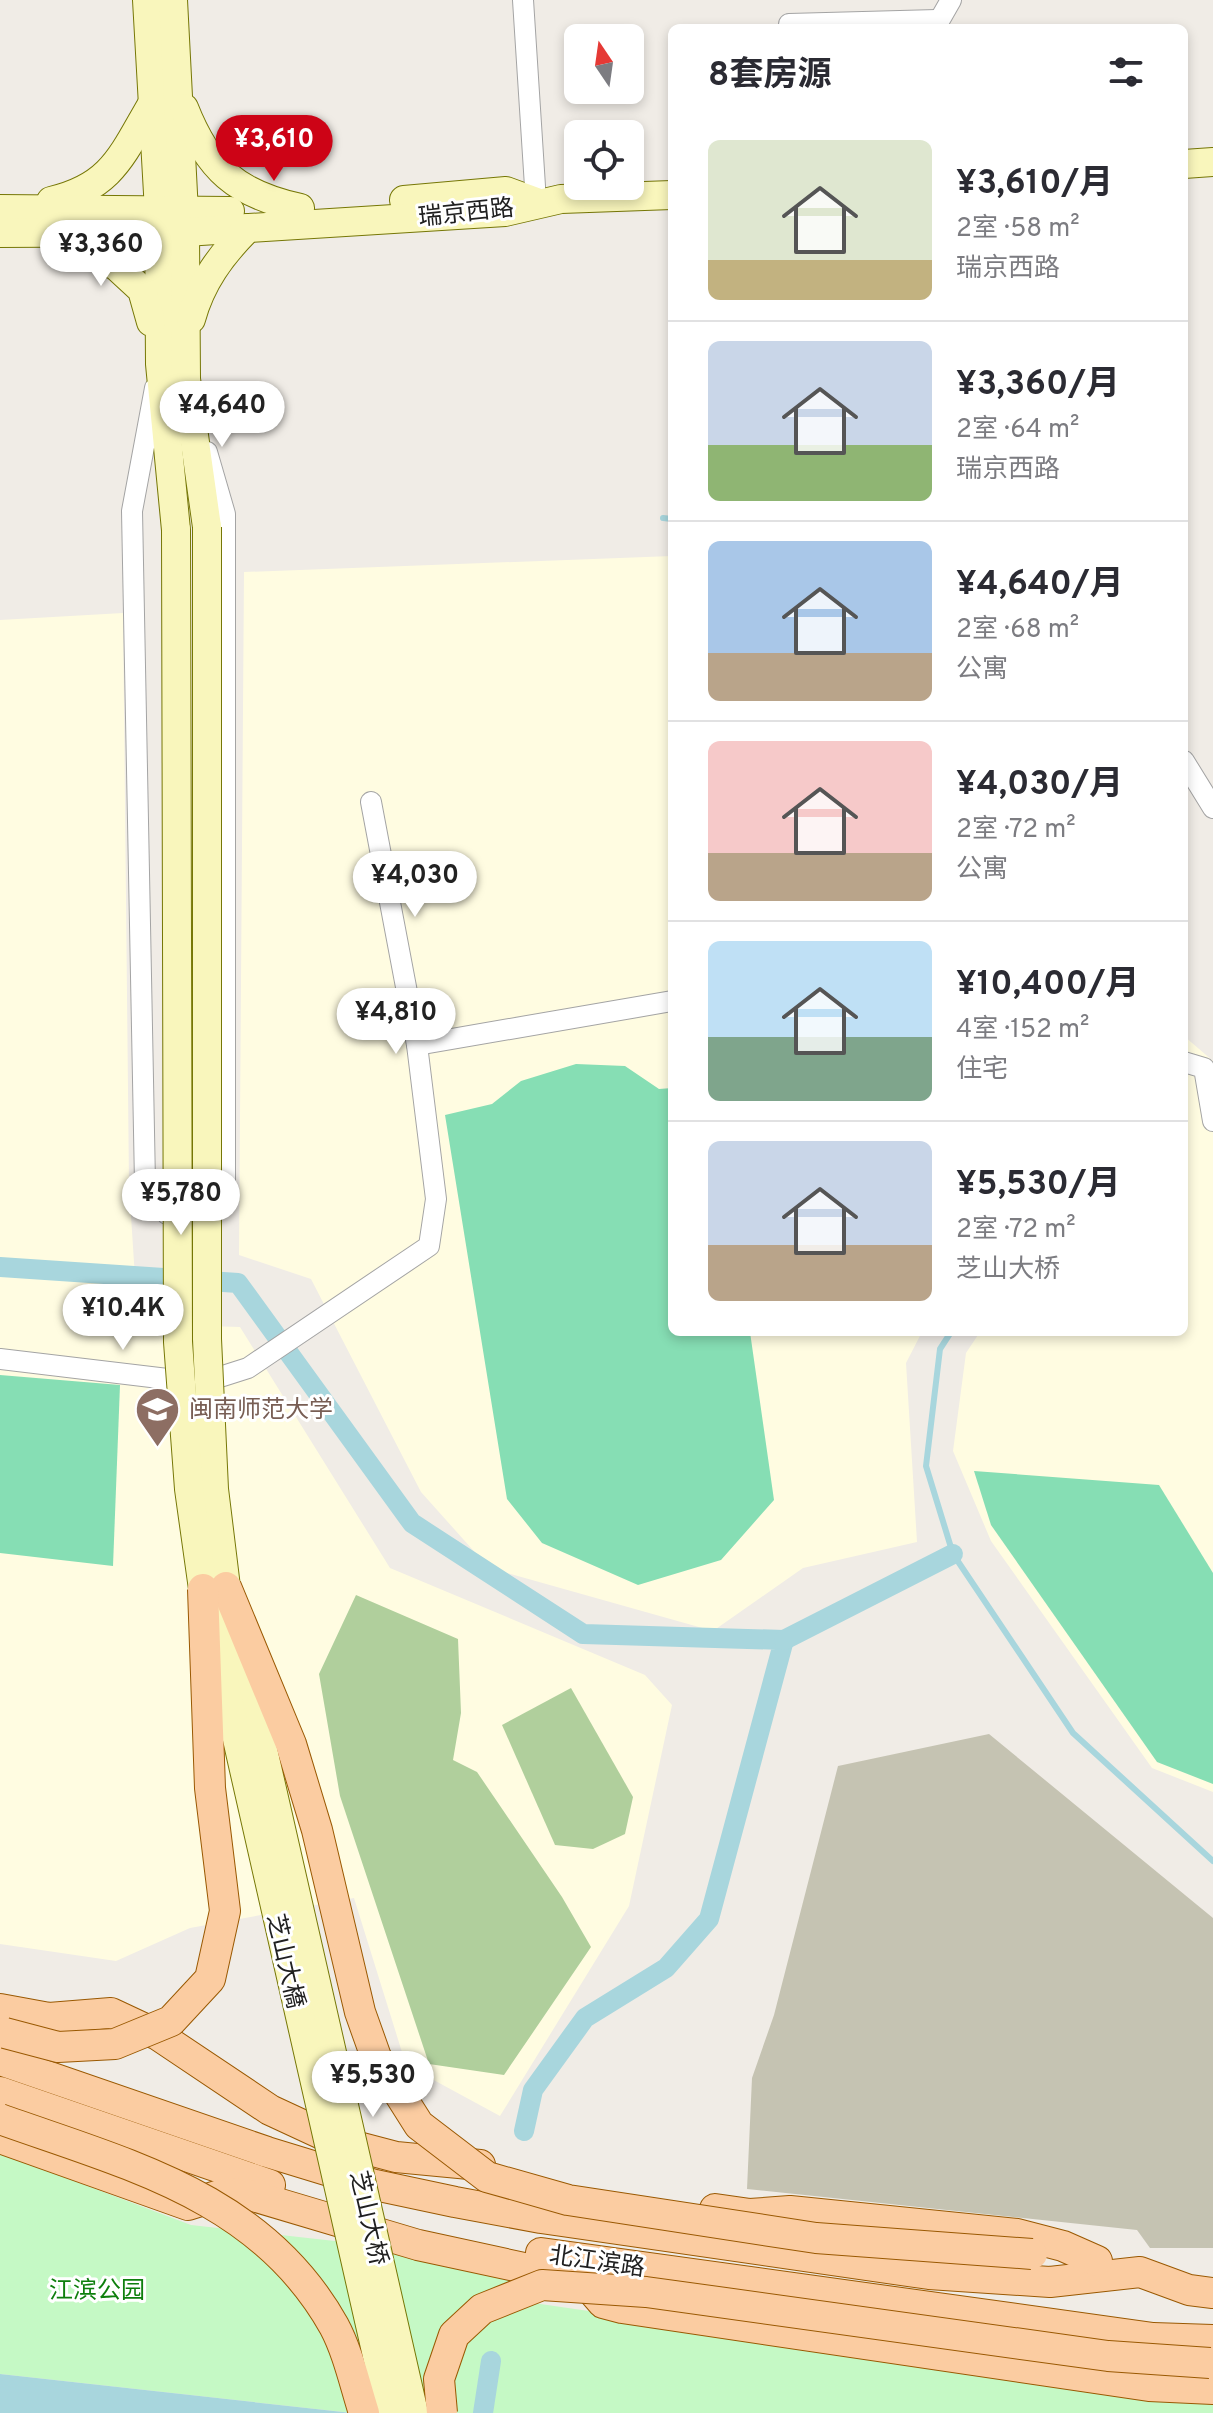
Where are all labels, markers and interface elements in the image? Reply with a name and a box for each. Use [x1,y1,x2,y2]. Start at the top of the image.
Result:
north arrow [564,24,644,104]
map controls [564,24,644,200]
icon: filters [1104,50,1148,94]
text: 8套房源 [708,55,831,98]
pin: ¥3,610 [209,115,339,183]
button: locate [564,120,644,200]
text: ¥3,610 [234,124,314,157]
text: ¥3,610/月 [956,163,1113,206]
icon: home [772,172,868,268]
street label: 瑞京西路 [417,194,516,234]
text: 2室 · 58 m² [956,213,1080,246]
pin: ¥3,360 [36,220,166,288]
text: ¥3,360 [58,229,144,262]
text: 瑞京西路 [956,253,1060,286]
text: ¥3,360/月 [956,364,1120,407]
icon: home [772,373,868,469]
pin: ¥4,640 [157,381,287,449]
text: ¥4,640 [178,390,266,423]
text: 2室 · 64 m² [956,414,1079,447]
text: 瑞京西路 [956,454,1060,487]
text: ¥4,640/月 [956,564,1124,607]
icon: home [772,573,868,669]
text: 2室 · 68 m² [956,614,1079,647]
text: 公寓 [956,654,1008,687]
text: ¥4,030/月 [956,764,1123,807]
icon: home [772,773,868,869]
text: 2室 · 72 m² [956,814,1076,847]
pin: ¥4,030 [350,851,480,919]
text: 公寓 [956,854,1008,887]
text: ¥4,030 [371,860,459,893]
text: ¥10,400/月 [956,964,1140,1007]
icon: home [772,973,868,1069]
pin: ¥4,810 [331,988,461,1056]
text: ¥4,810 [355,997,437,1030]
text: 4室 · 152 m² [956,1014,1090,1047]
text: 住宅 [956,1054,1008,1087]
text: ¥5,530/月 [956,1164,1121,1207]
pin: ¥5,780 [116,1169,246,1237]
icon: home [772,1173,868,1269]
text: ¥5,780 [140,1178,222,1211]
text: 2室 · 72 m² [956,1214,1076,1247]
text: 芝山大桥 [956,1254,1060,1287]
pin: ¥10.4K [58,1284,188,1352]
text: ¥10.4K [81,1293,165,1326]
school or university icon: 闽南师范大学 [134,1385,182,1448]
place label: 闽南师范大学 [189,1396,333,1426]
street label: 芝山大橋 [259,1911,309,2012]
pin: ¥5,530 [308,2051,438,2119]
text: ¥5,530 [330,2060,416,2093]
street label: 芝山大桥 [342,2168,392,2269]
street label: 北江滨路 [547,2241,646,2285]
park label: 江滨公园 [49,2277,145,2307]

